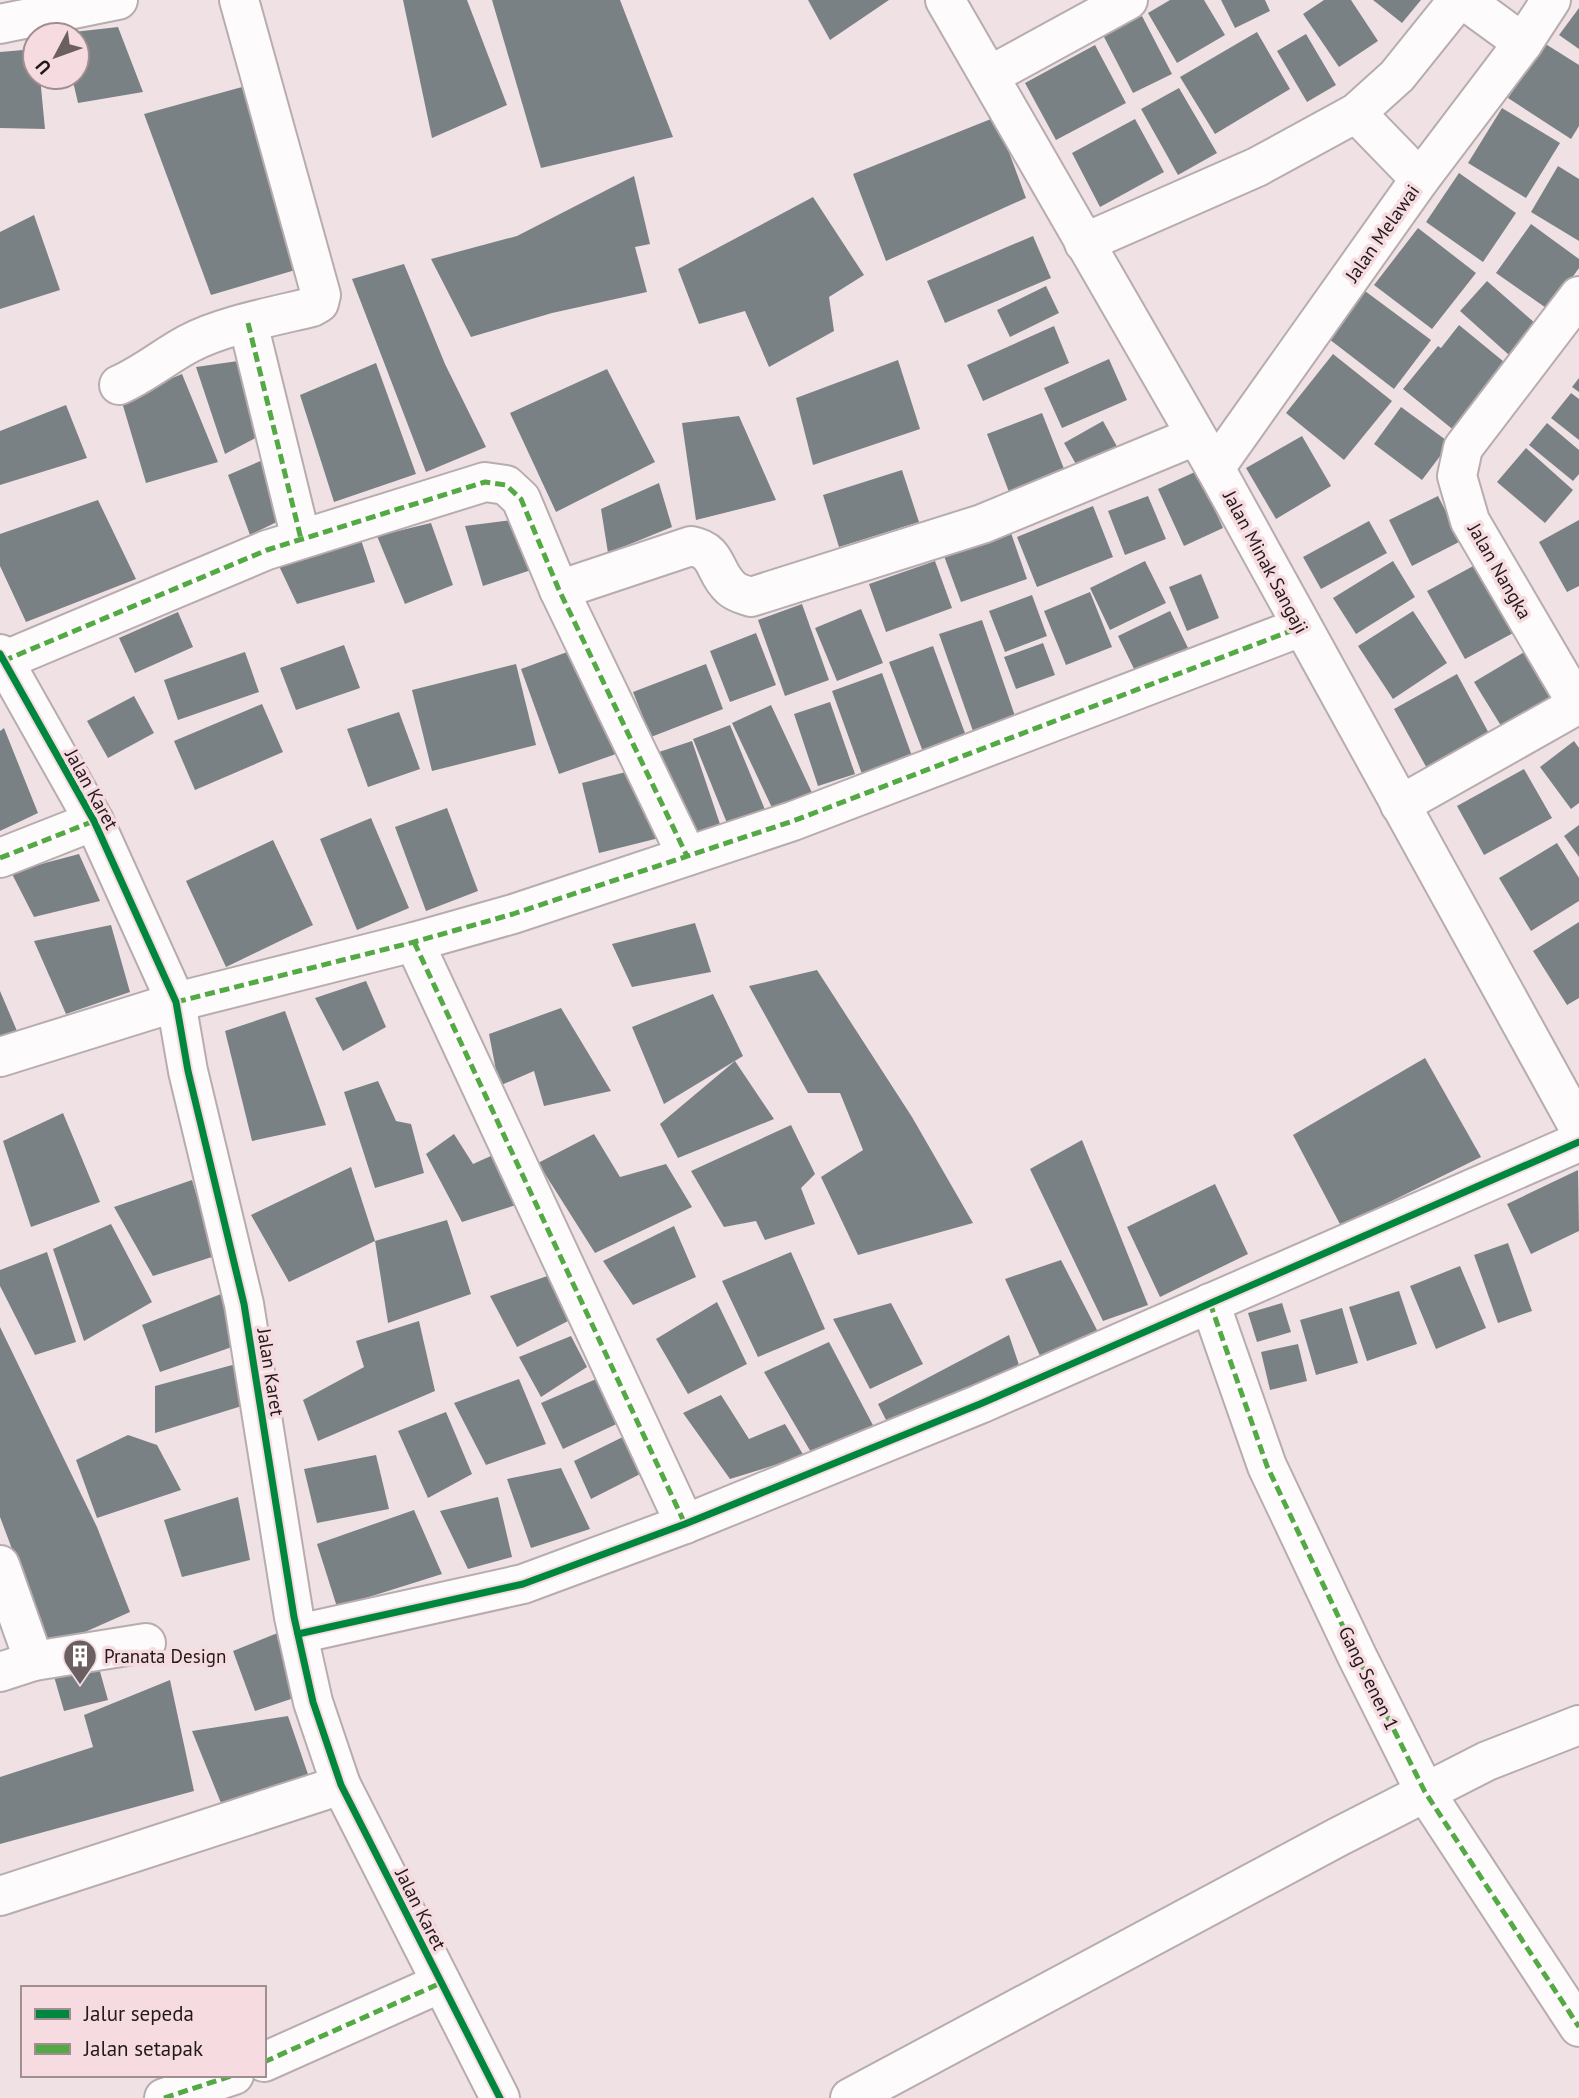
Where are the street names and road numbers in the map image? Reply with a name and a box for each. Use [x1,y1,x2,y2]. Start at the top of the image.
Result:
street label: Jalan Melawai [1339,180,1424,287]
street label: Jalan Minak Sangaji [1218,485,1314,638]
street label: Jalan Nangka [1462,518,1537,623]
street label: Jalan Karet [60,744,124,834]
street label: Jalan Karet [252,1325,290,1418]
street label: Gang Senen 1 [1334,1622,1404,1734]
street label: Jalan Karet [390,1863,452,1954]

